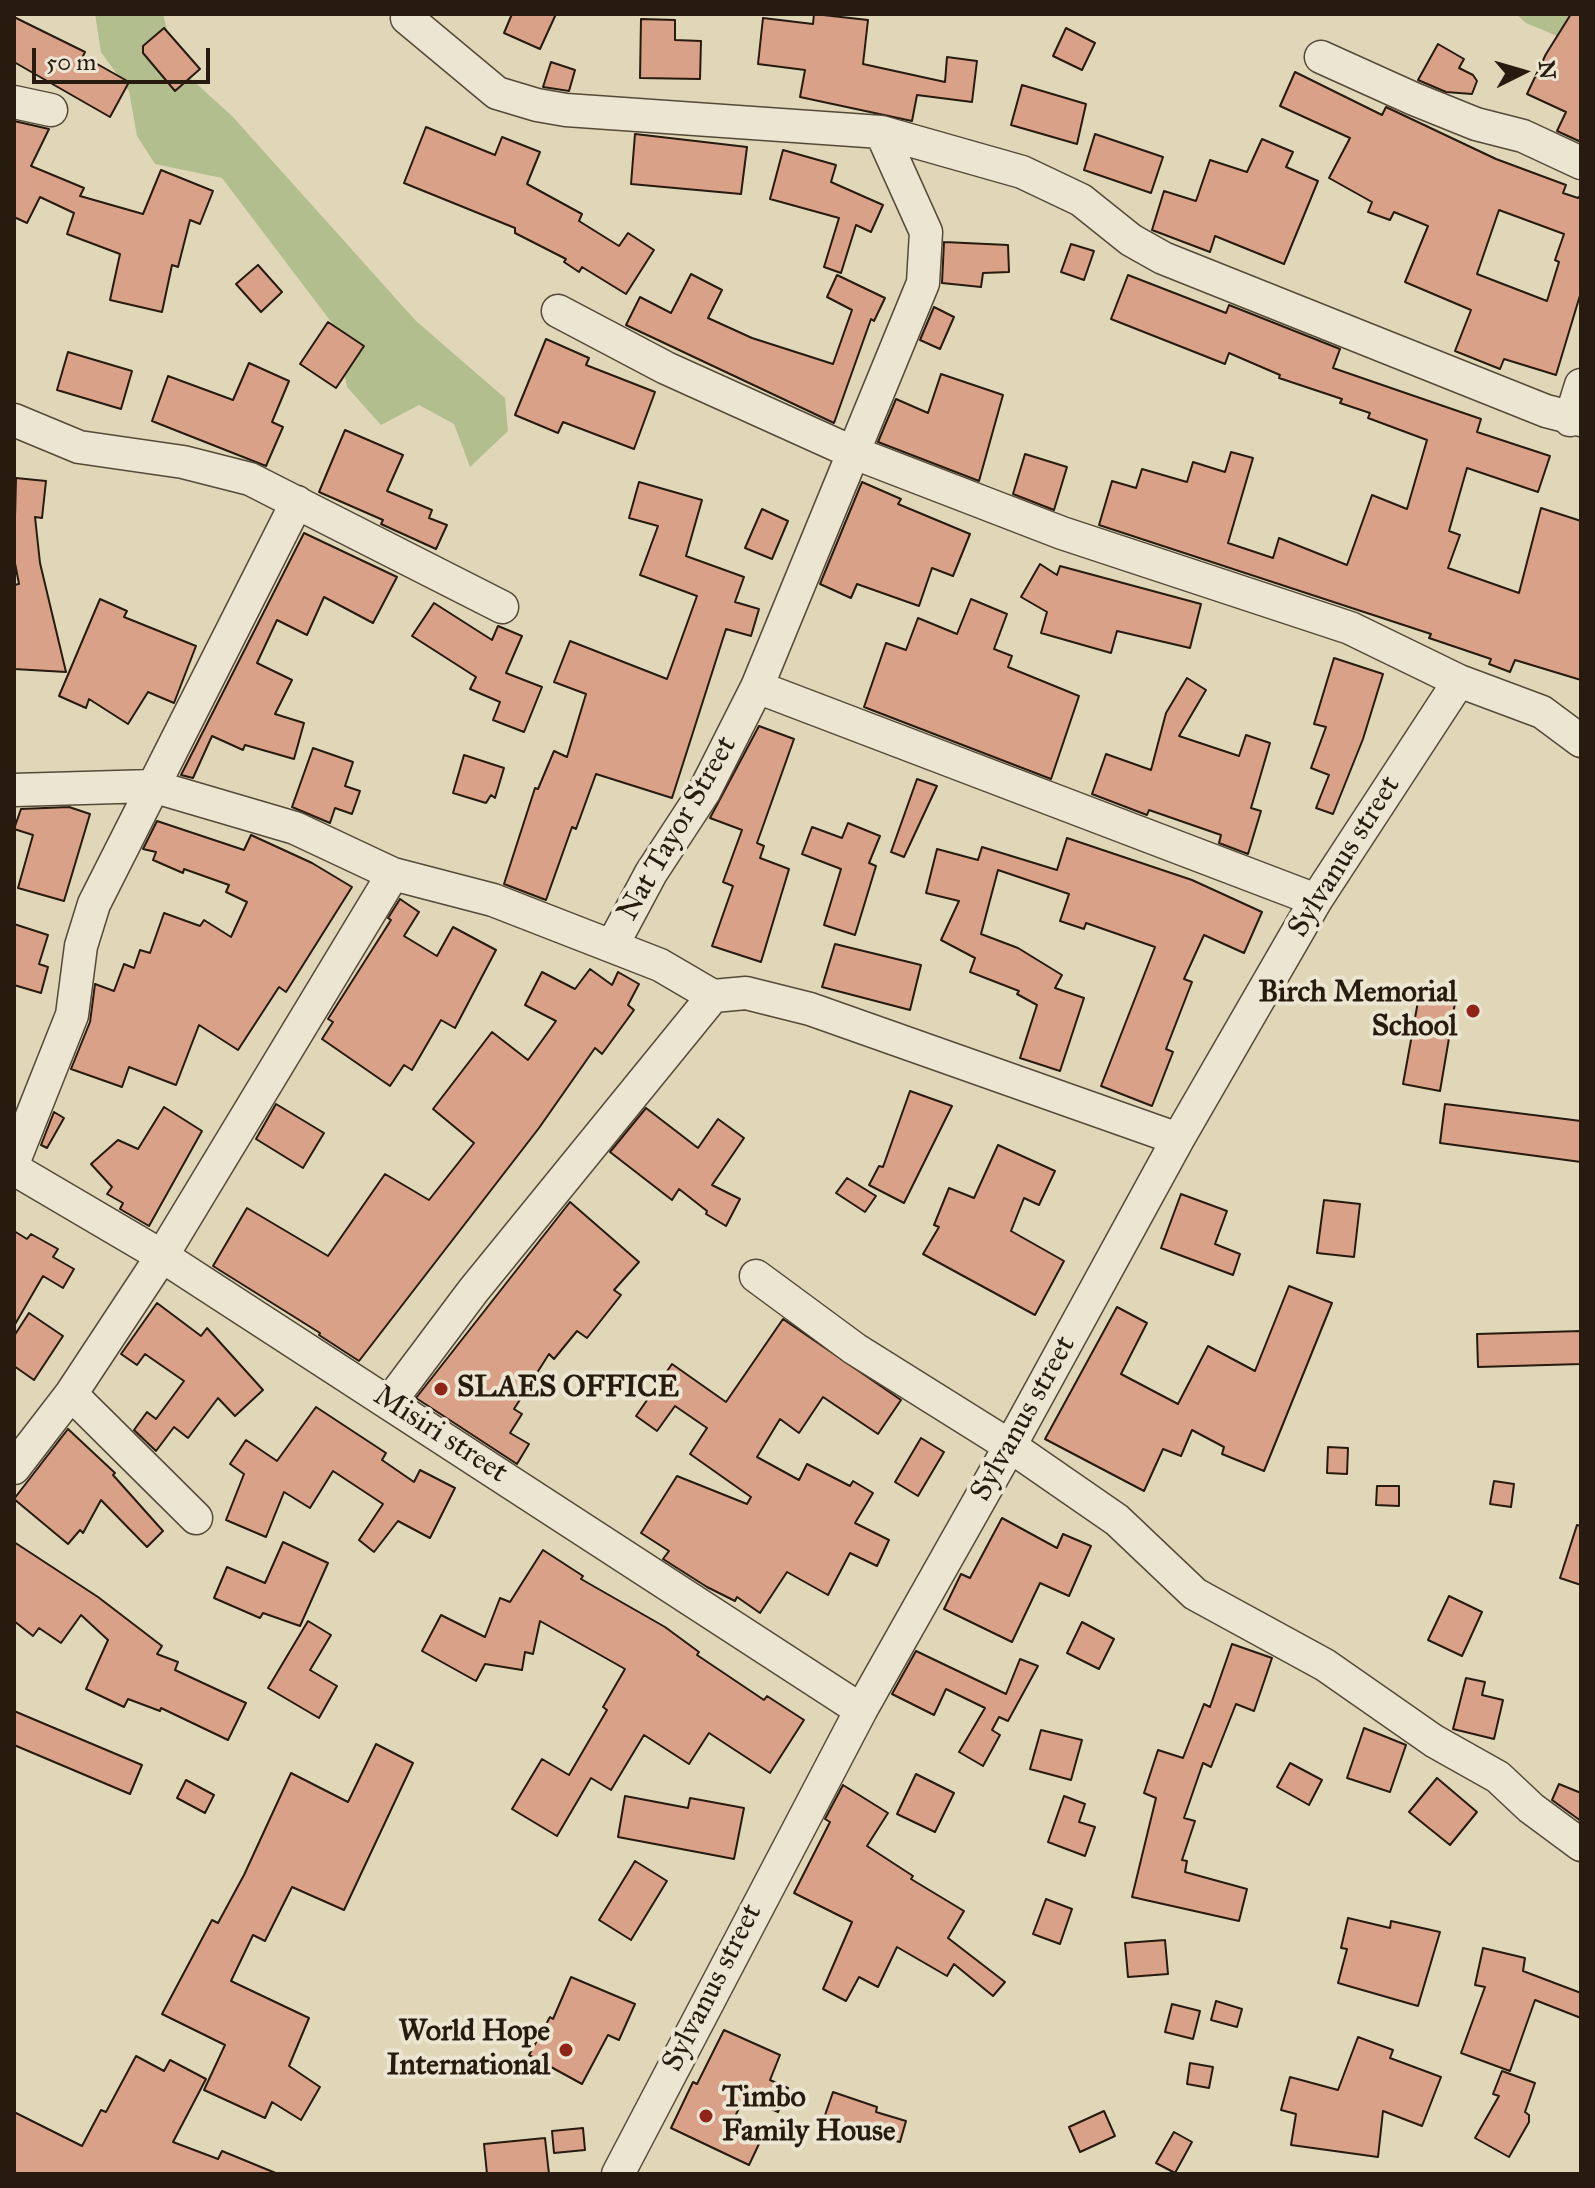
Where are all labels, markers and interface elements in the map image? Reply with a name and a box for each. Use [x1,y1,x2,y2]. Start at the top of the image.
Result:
scale bar [36,32,214,82]
north arrow [1483,32,1563,112]
text: 50 m [46,47,96,77]
text: N [1533,59,1562,80]
street label: Nat Tayor Street [611,730,745,928]
street label: Sylvanus street [1281,770,1409,944]
place label: Birch Memorial School [1258,976,1457,1046]
marker: Birch Memorial School [1464,1002,1482,1020]
street label: Sylvanus street [964,1330,1084,1508]
place label: SLAES OFFICE [457,1371,679,1407]
street label: Misiri street [366,1378,514,1492]
marker: SLAES OFFICE [432,1380,450,1398]
street label: Sylvanus street [655,1898,771,2078]
place label: World Hope International [387,2015,550,2086]
marker: World Hope International [557,2041,575,2059]
place label: Timbo Family House [722,2081,896,2152]
marker: Timbo Family House [697,2107,715,2125]

